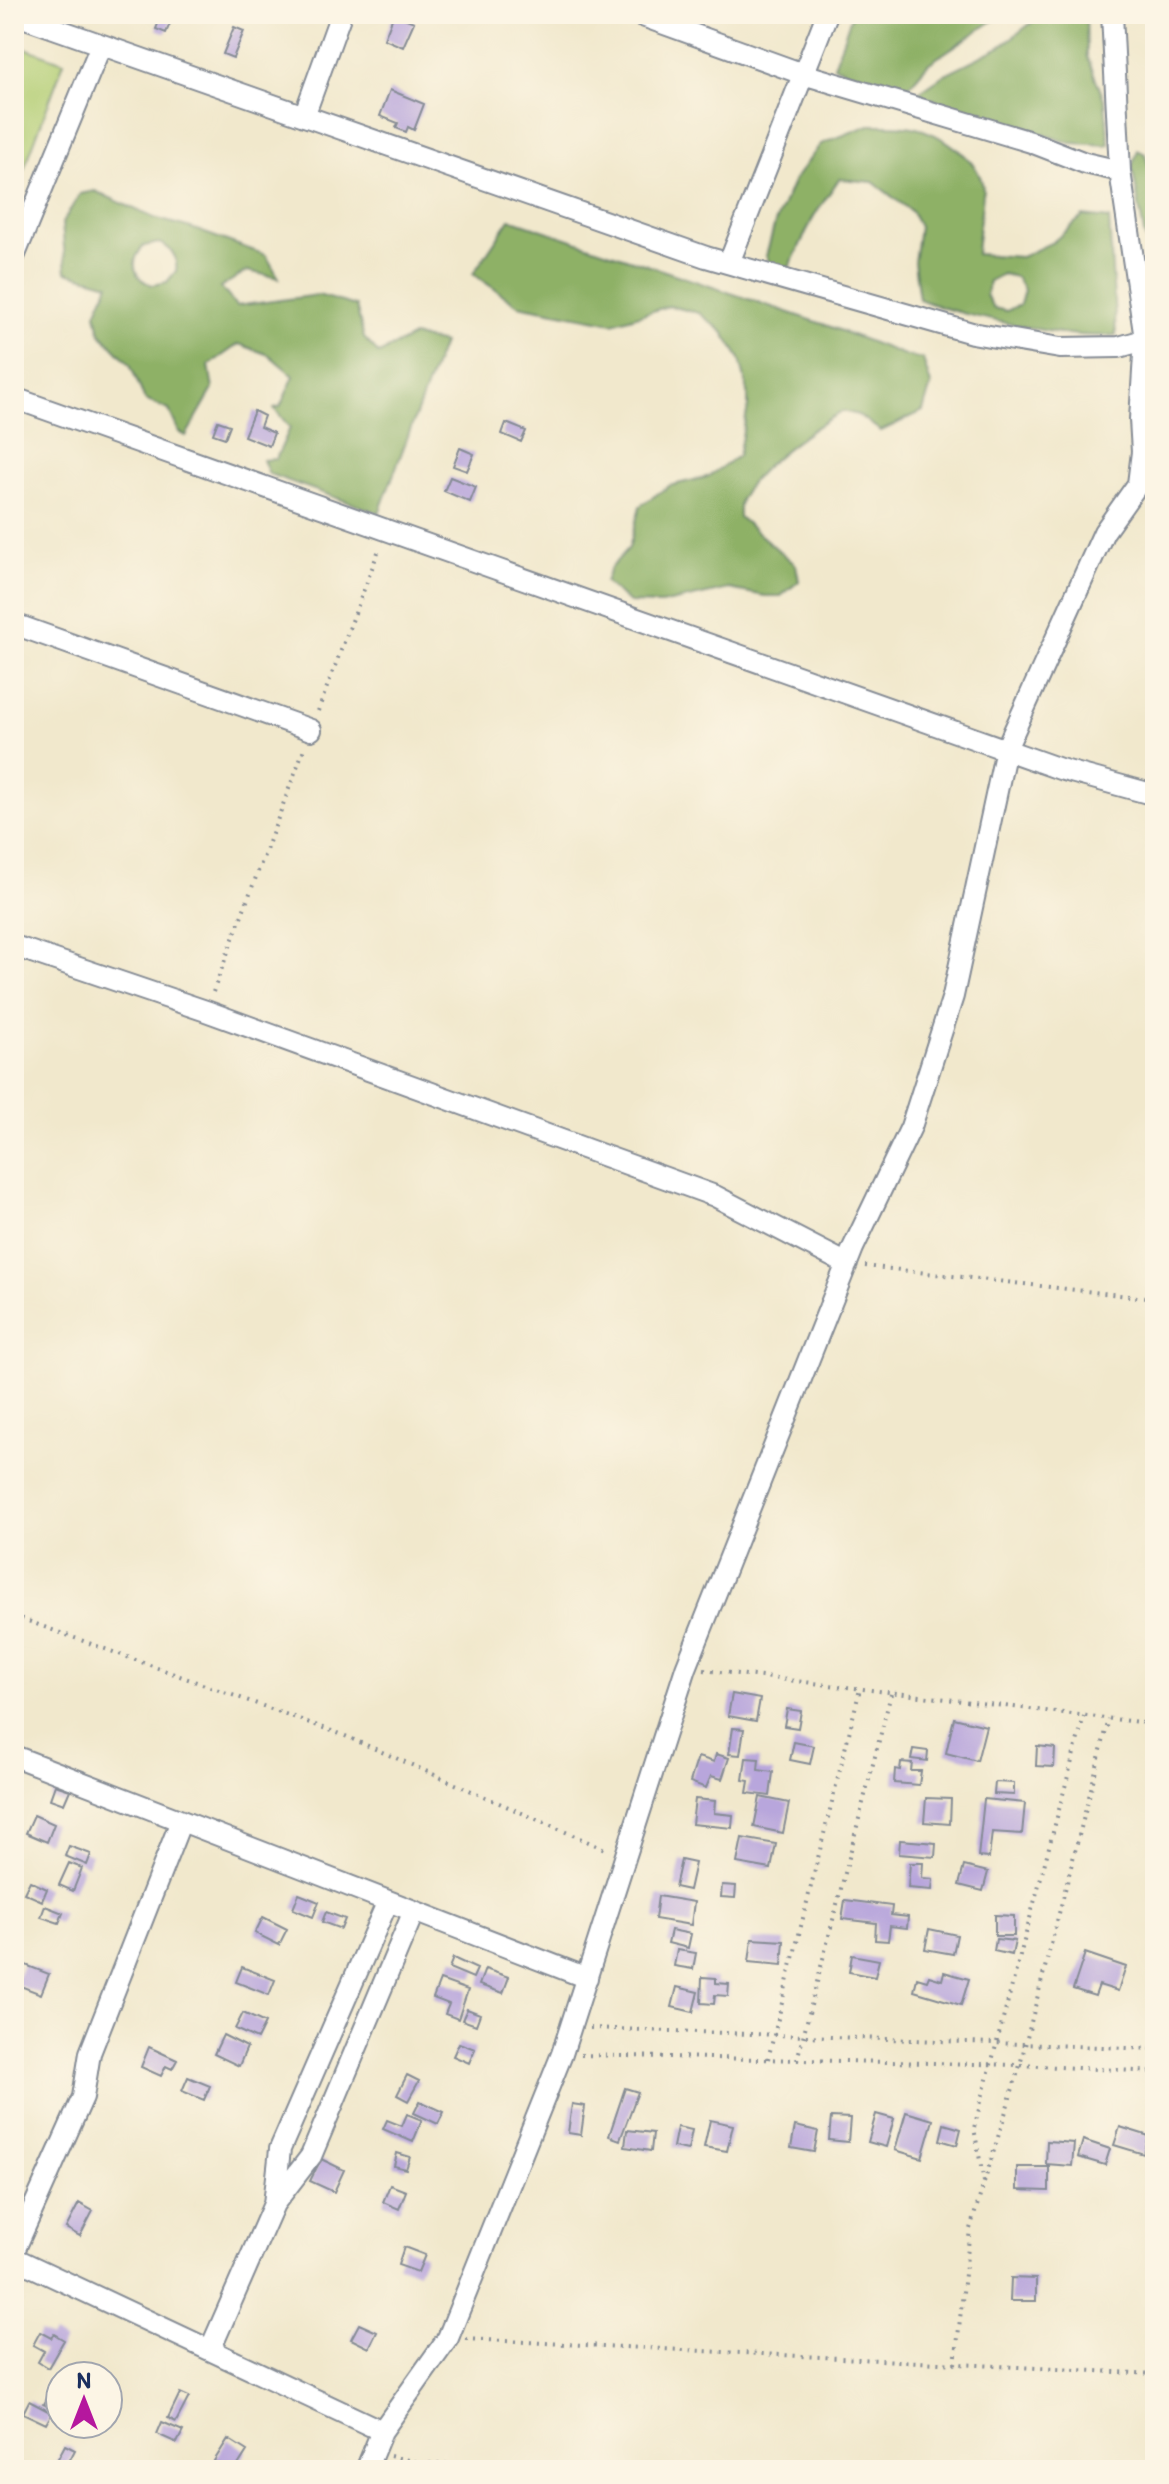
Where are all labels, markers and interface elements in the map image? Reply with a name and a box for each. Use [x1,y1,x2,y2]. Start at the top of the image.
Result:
north arrow [44,2360,124,2440]
text: N [77,2367,91,2394]

